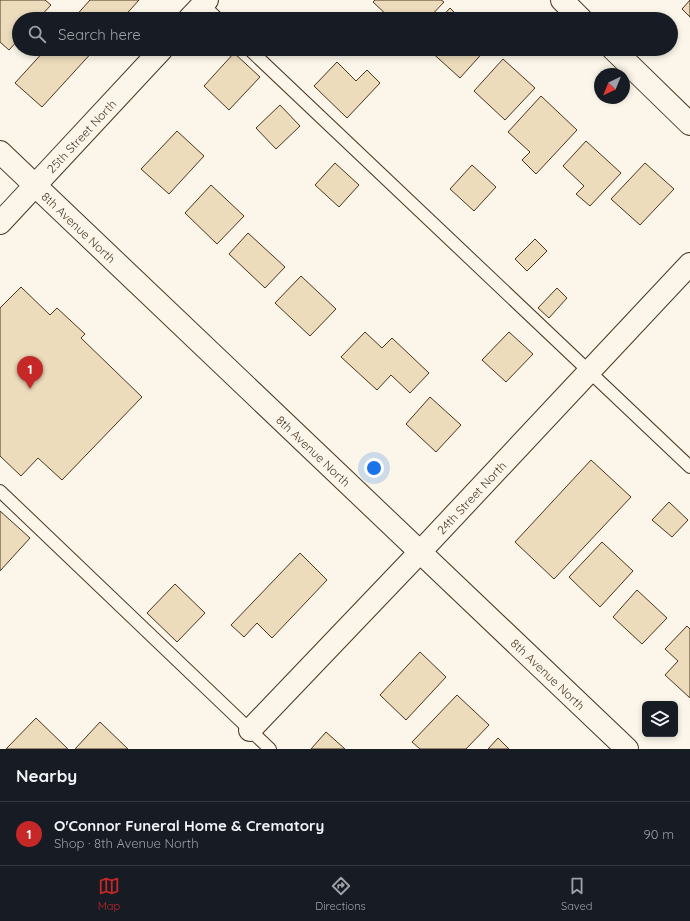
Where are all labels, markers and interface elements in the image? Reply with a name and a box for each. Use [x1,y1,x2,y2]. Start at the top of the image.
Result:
search box [12,12,678,56]
icon: search [26,23,48,45]
text: Search here [58,25,141,44]
north arrow [594,68,630,104]
street label: 25th Street North [43,96,119,176]
street label: 8th Avenue North [39,188,119,266]
pin: 1 [17,356,43,389]
street label: 8th Avenue North [273,412,354,489]
your location [364,458,384,478]
street label: 24th Street North [433,458,509,537]
street label: 8th Avenue North [508,635,588,713]
map controls [642,701,678,737]
button: layers [642,701,678,737]
text: Nearby [16,765,77,786]
text: O'Connor Funeral Home & Crematory [54,816,324,835]
text: 1 [26,826,32,842]
text: 90 m [644,826,674,842]
text: Shop · 8th Avenue North [54,835,199,851]
tab: Map [98,875,120,913]
tab: Directions [315,875,366,913]
tab: Saved [561,875,592,913]

